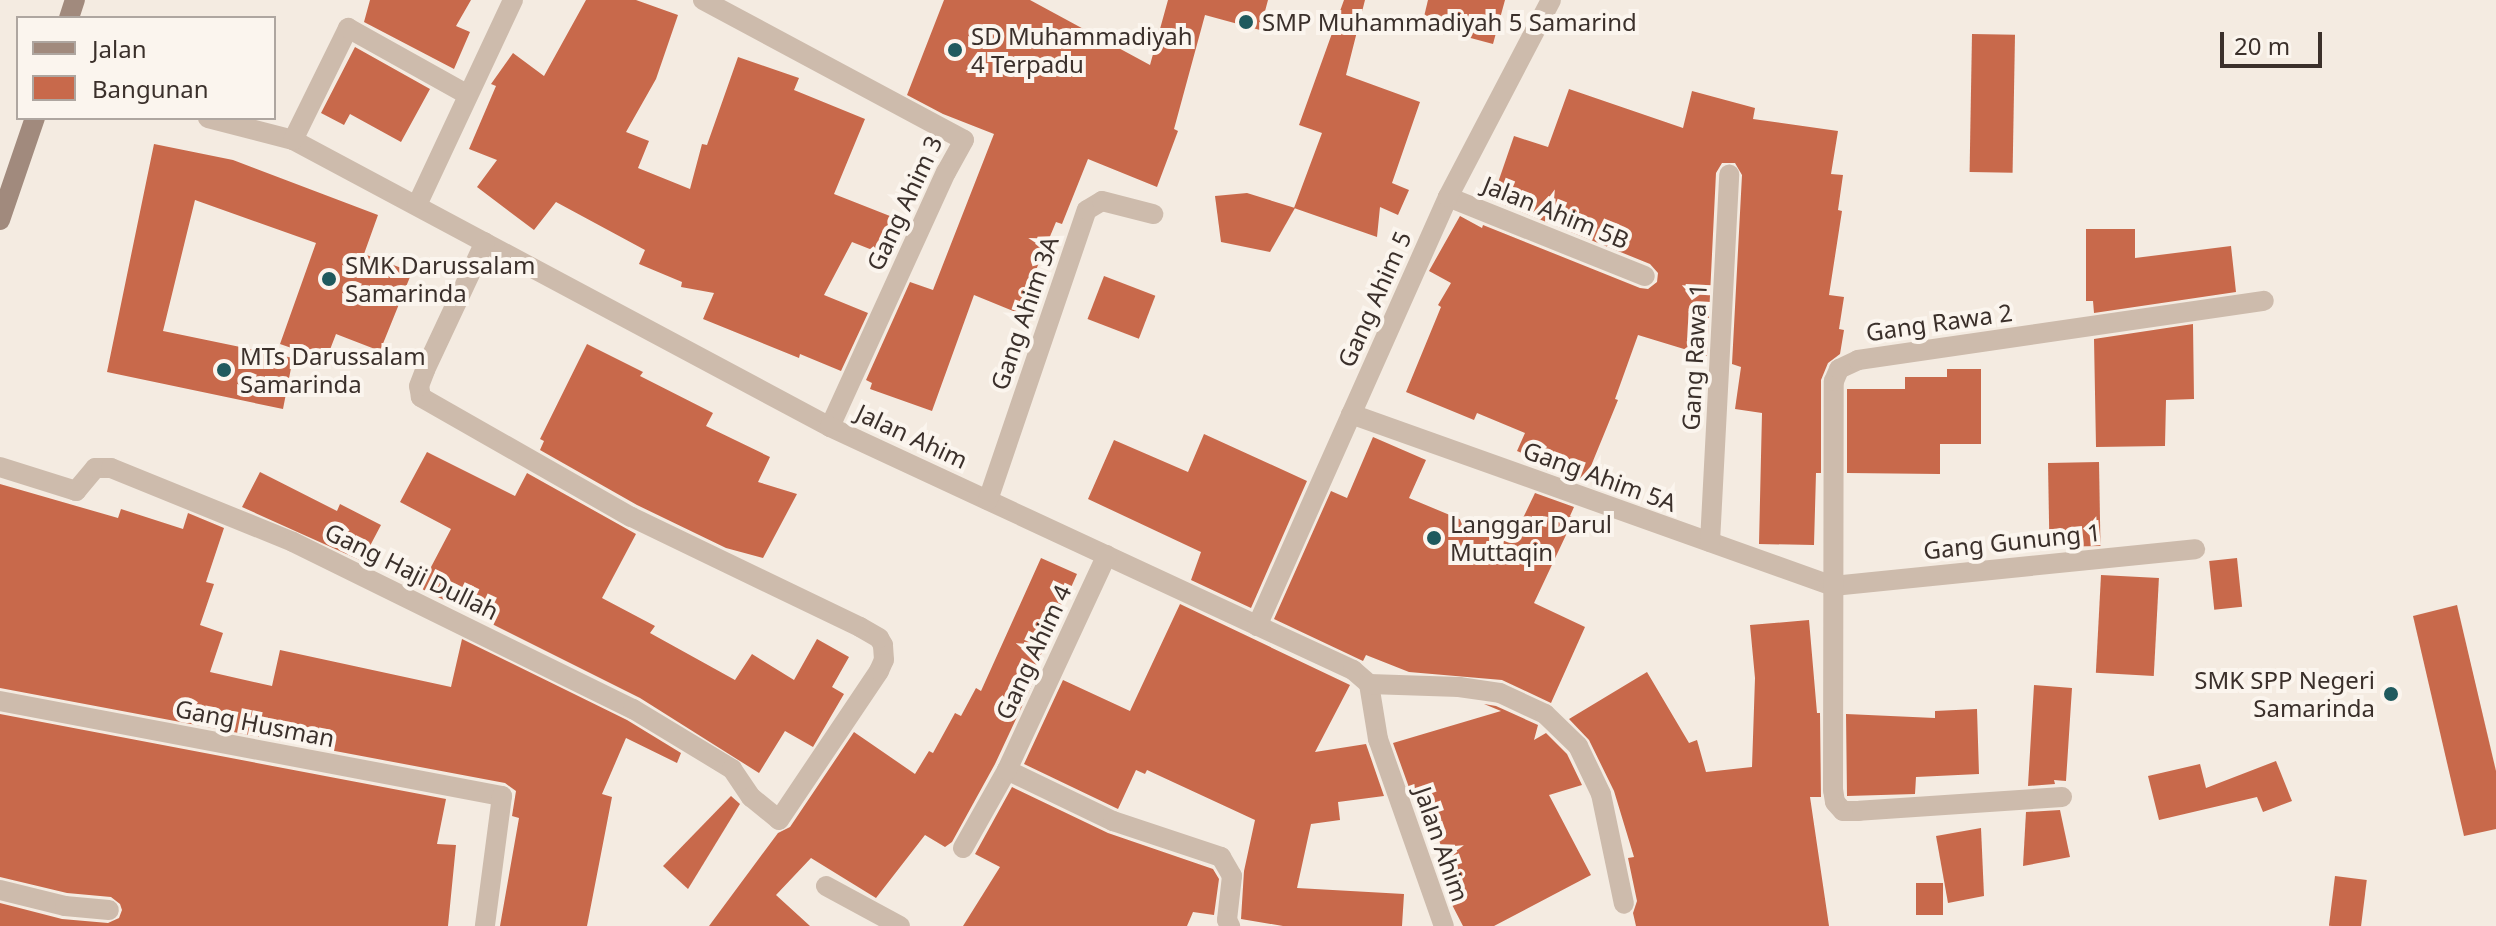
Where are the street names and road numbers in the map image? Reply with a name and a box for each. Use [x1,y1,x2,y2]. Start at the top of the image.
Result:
street label: Gang Ahim 3 [860,131,948,275]
street label: Jalan Ahim 5B [1479,170,1633,254]
street label: Gang Ahim 5 [1331,227,1417,371]
street label: Gang Ahim 3A [984,232,1064,394]
street label: Gang Rawa 1 [1676,283,1712,431]
street label: Gang Rawa 2 [1864,297,2014,347]
street label: Jalan Ahim [852,398,972,474]
street label: Gang Ahim 5A [1519,435,1681,517]
street label: Gang Haji Dullah [320,516,504,626]
street label: Gang Gunung 1 [1922,517,2102,565]
street label: Gang Ahim 4 [989,580,1077,724]
street label: Gang Husman [173,693,337,753]
street label: Jalan Ahim [1409,783,1475,905]

